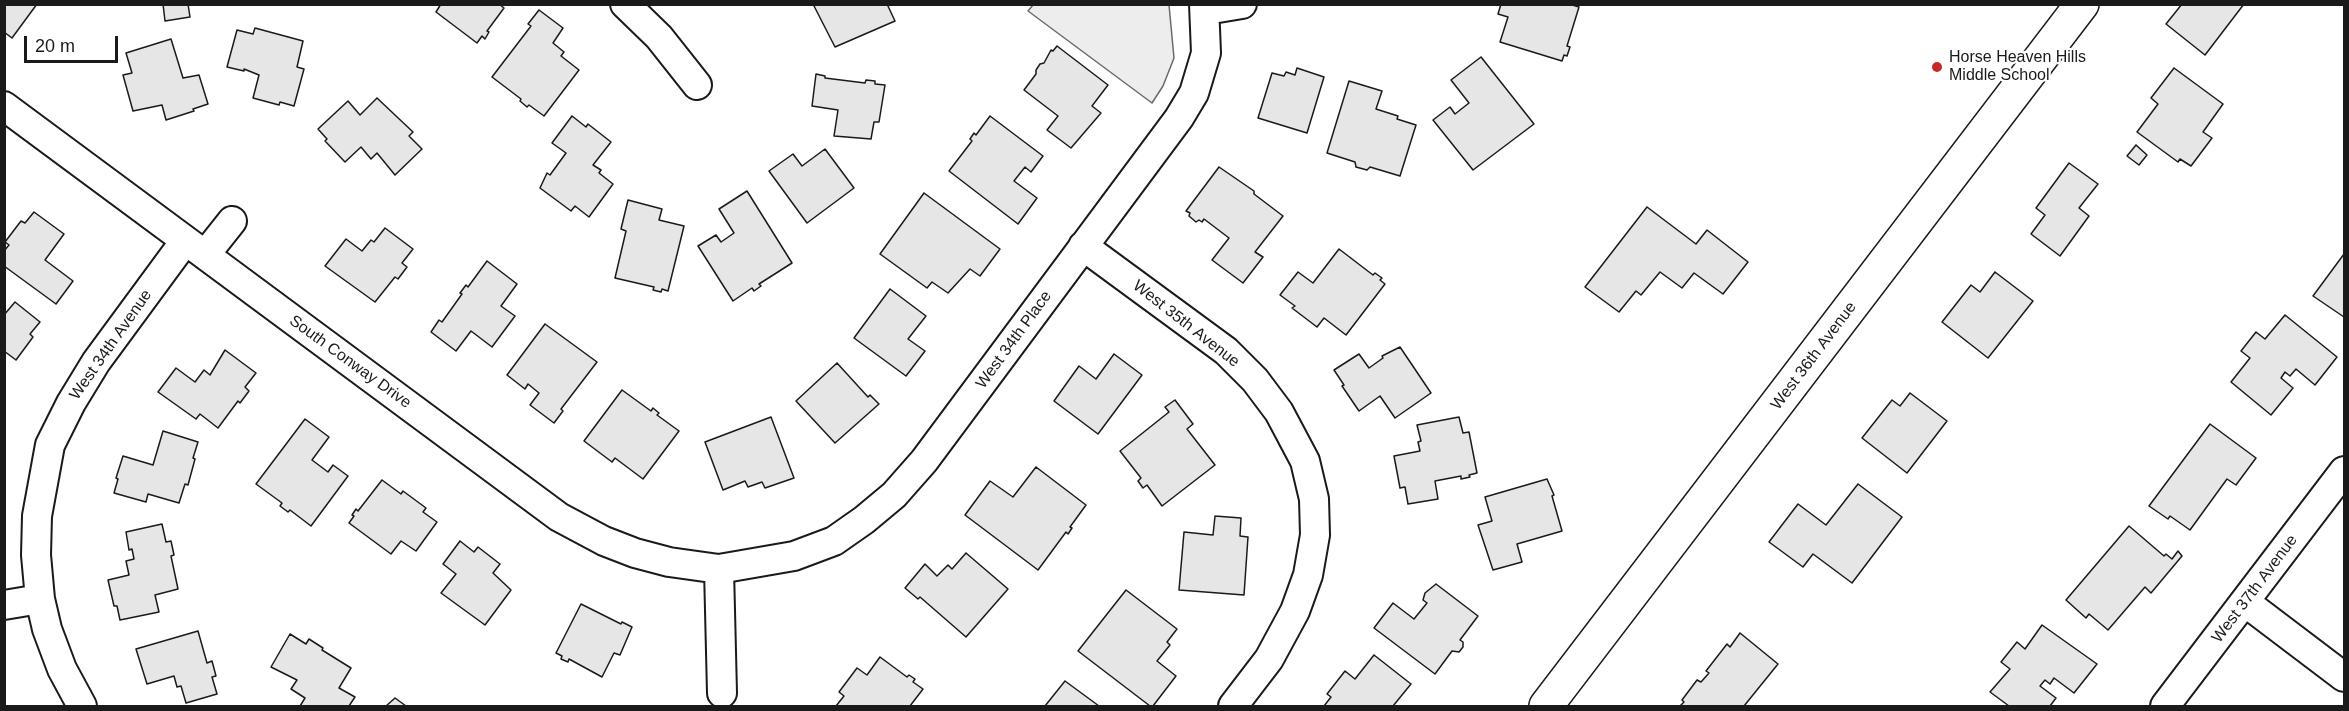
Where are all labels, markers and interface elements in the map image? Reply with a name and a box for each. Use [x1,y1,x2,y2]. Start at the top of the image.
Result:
scale bar [27,24,122,62]
text: 20 m [35,36,75,56]
place label: Horse Heaven Hills Middle School [1949,48,2086,86]
marker: Horse Heaven Hills Middle School [1930,60,1944,74]
street label: West 35th Avenue [1129,276,1243,372]
street label: West 34th Avenue [66,286,156,404]
street label: West 34th Place [972,287,1056,393]
street label: West 36th Avenue [1767,298,1861,414]
street label: South Conway Drive [285,311,415,413]
street label: West 37th Avenue [2208,531,2302,647]

